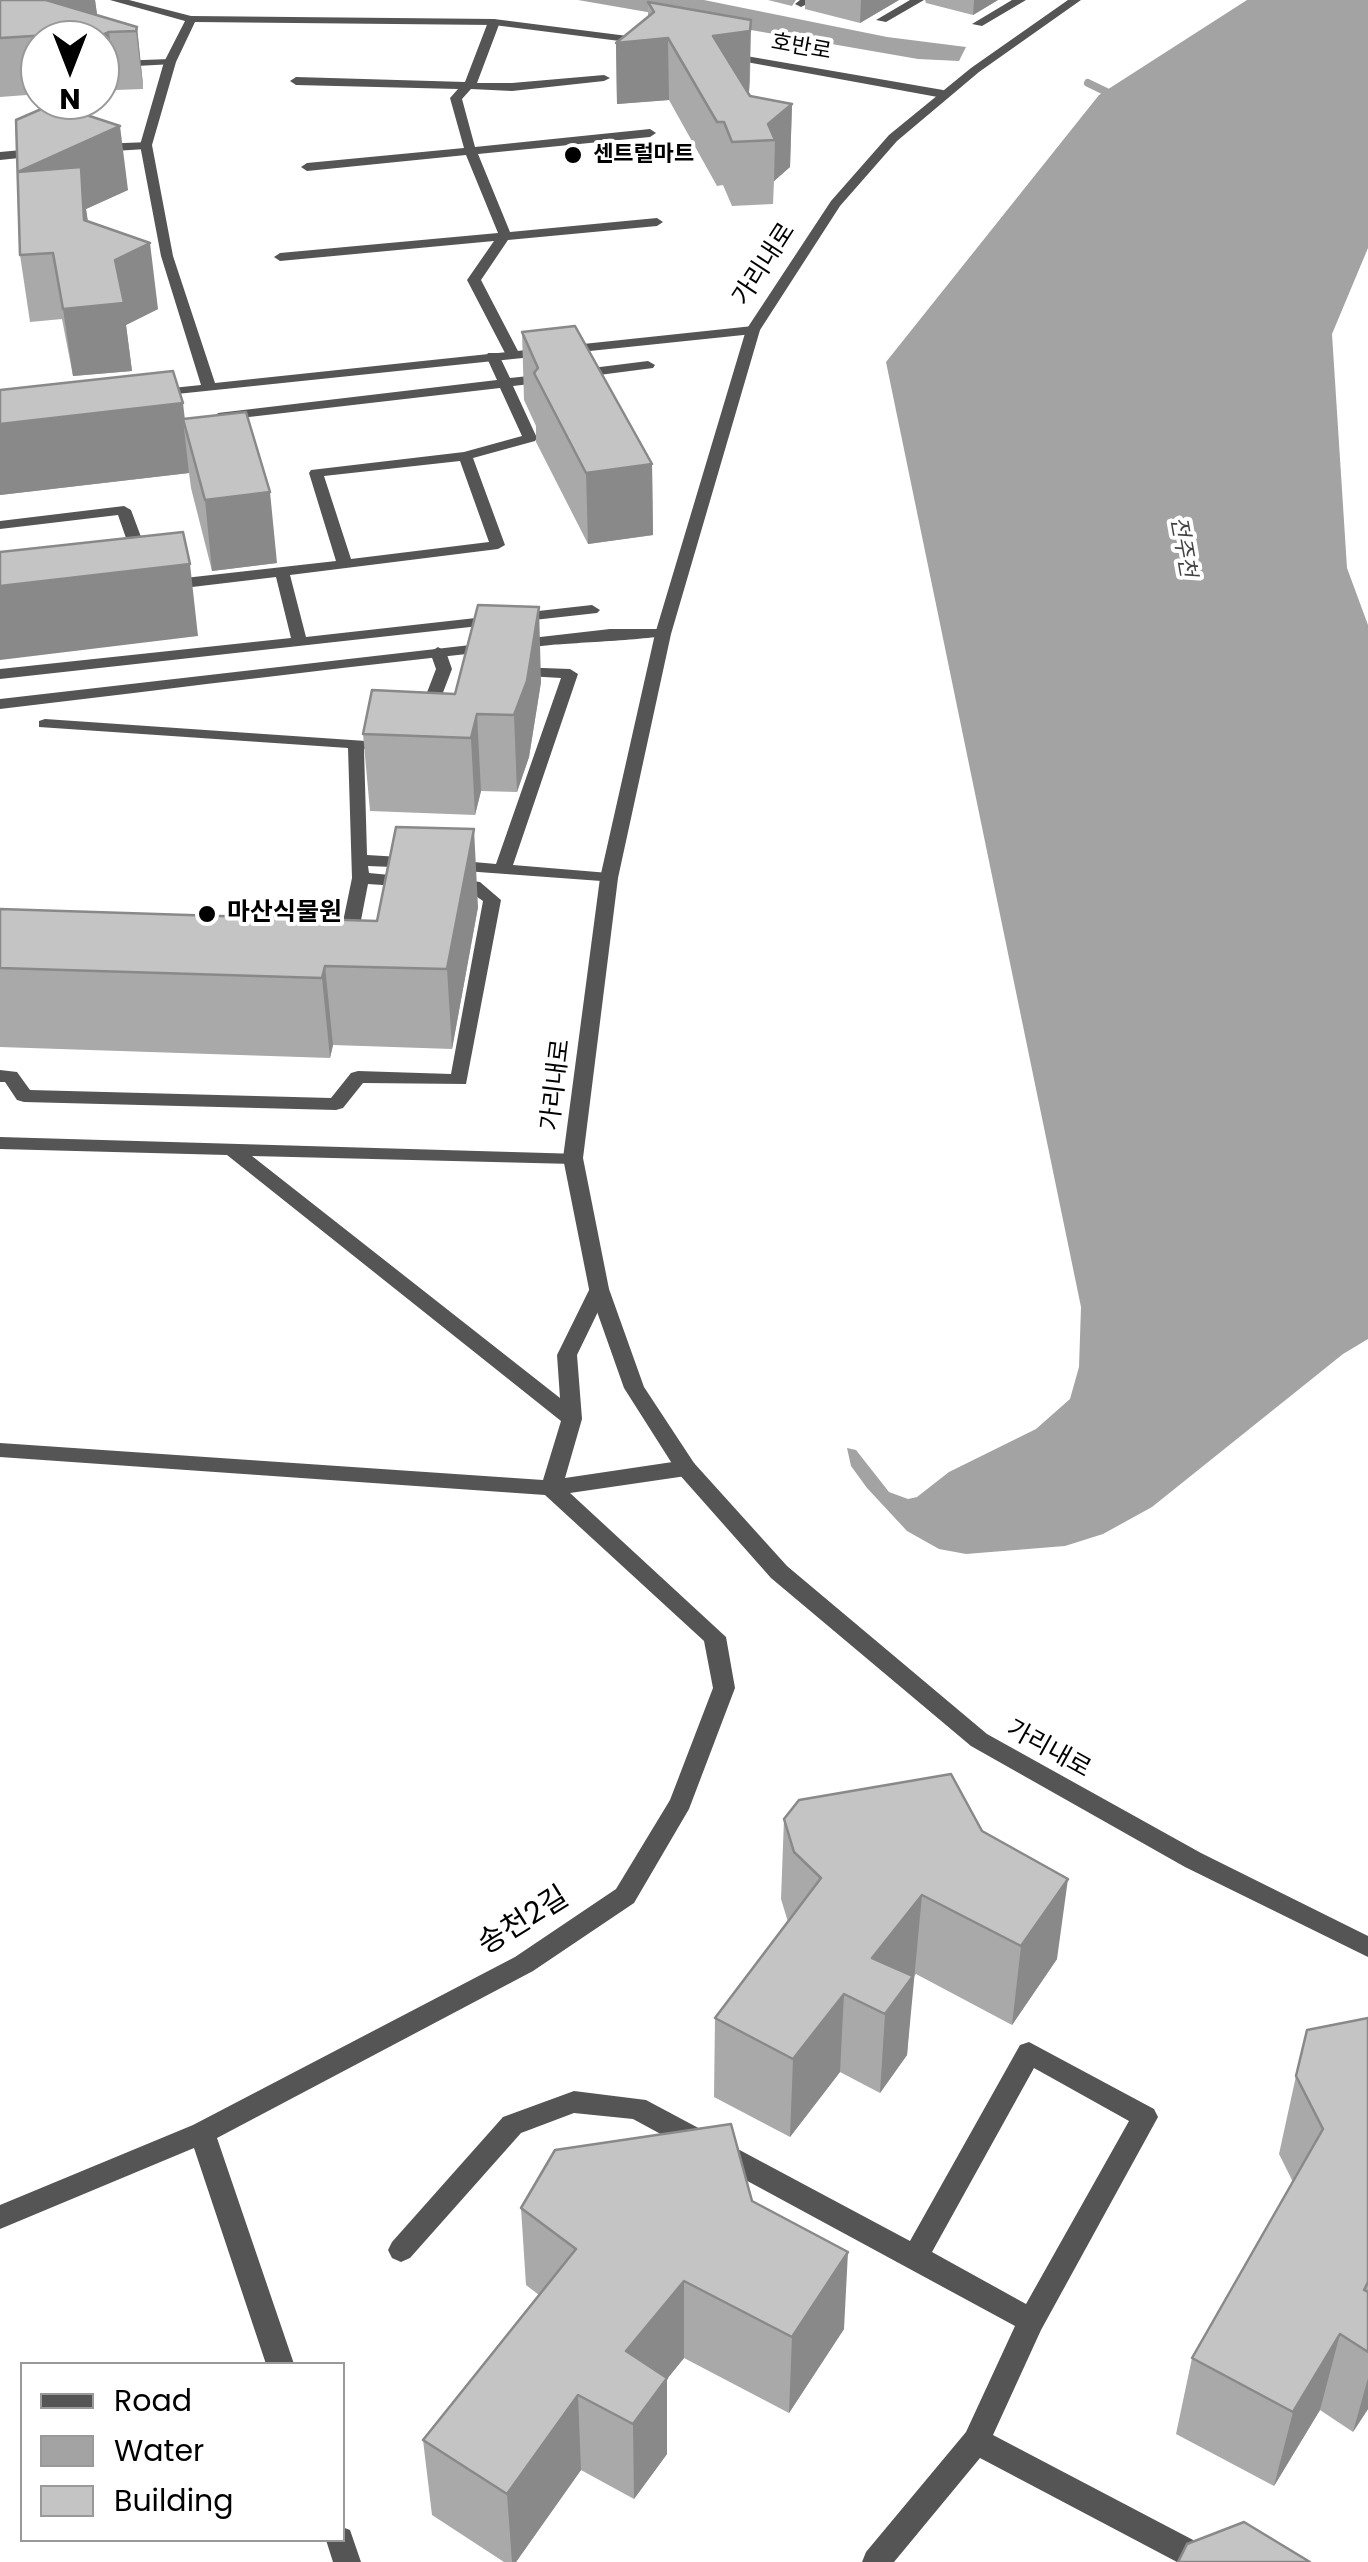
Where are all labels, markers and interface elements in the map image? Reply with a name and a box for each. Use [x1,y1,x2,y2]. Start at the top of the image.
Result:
north arrow [20,20,120,120]
street label: 호반로 [769,30,833,66]
text: N [59,79,81,118]
place label: 센트럴마트 [593,142,694,168]
marker: 센트럴마트 [562,144,584,166]
street label: 가리내로 [727,218,803,312]
water label: 전주천 [1164,515,1200,579]
place label: 마산식물원 [227,899,342,929]
marker: 마산식물원 [196,903,218,925]
street label: 가리내로 [537,1038,577,1132]
street label: 가리내로 [1000,1715,1096,1785]
street label: 송천2길 [472,1880,576,1964]
legend [20,2362,345,2542]
text: Road [114,2379,192,2422]
text: Water [114,2429,204,2472]
text: Building [114,2479,234,2522]

